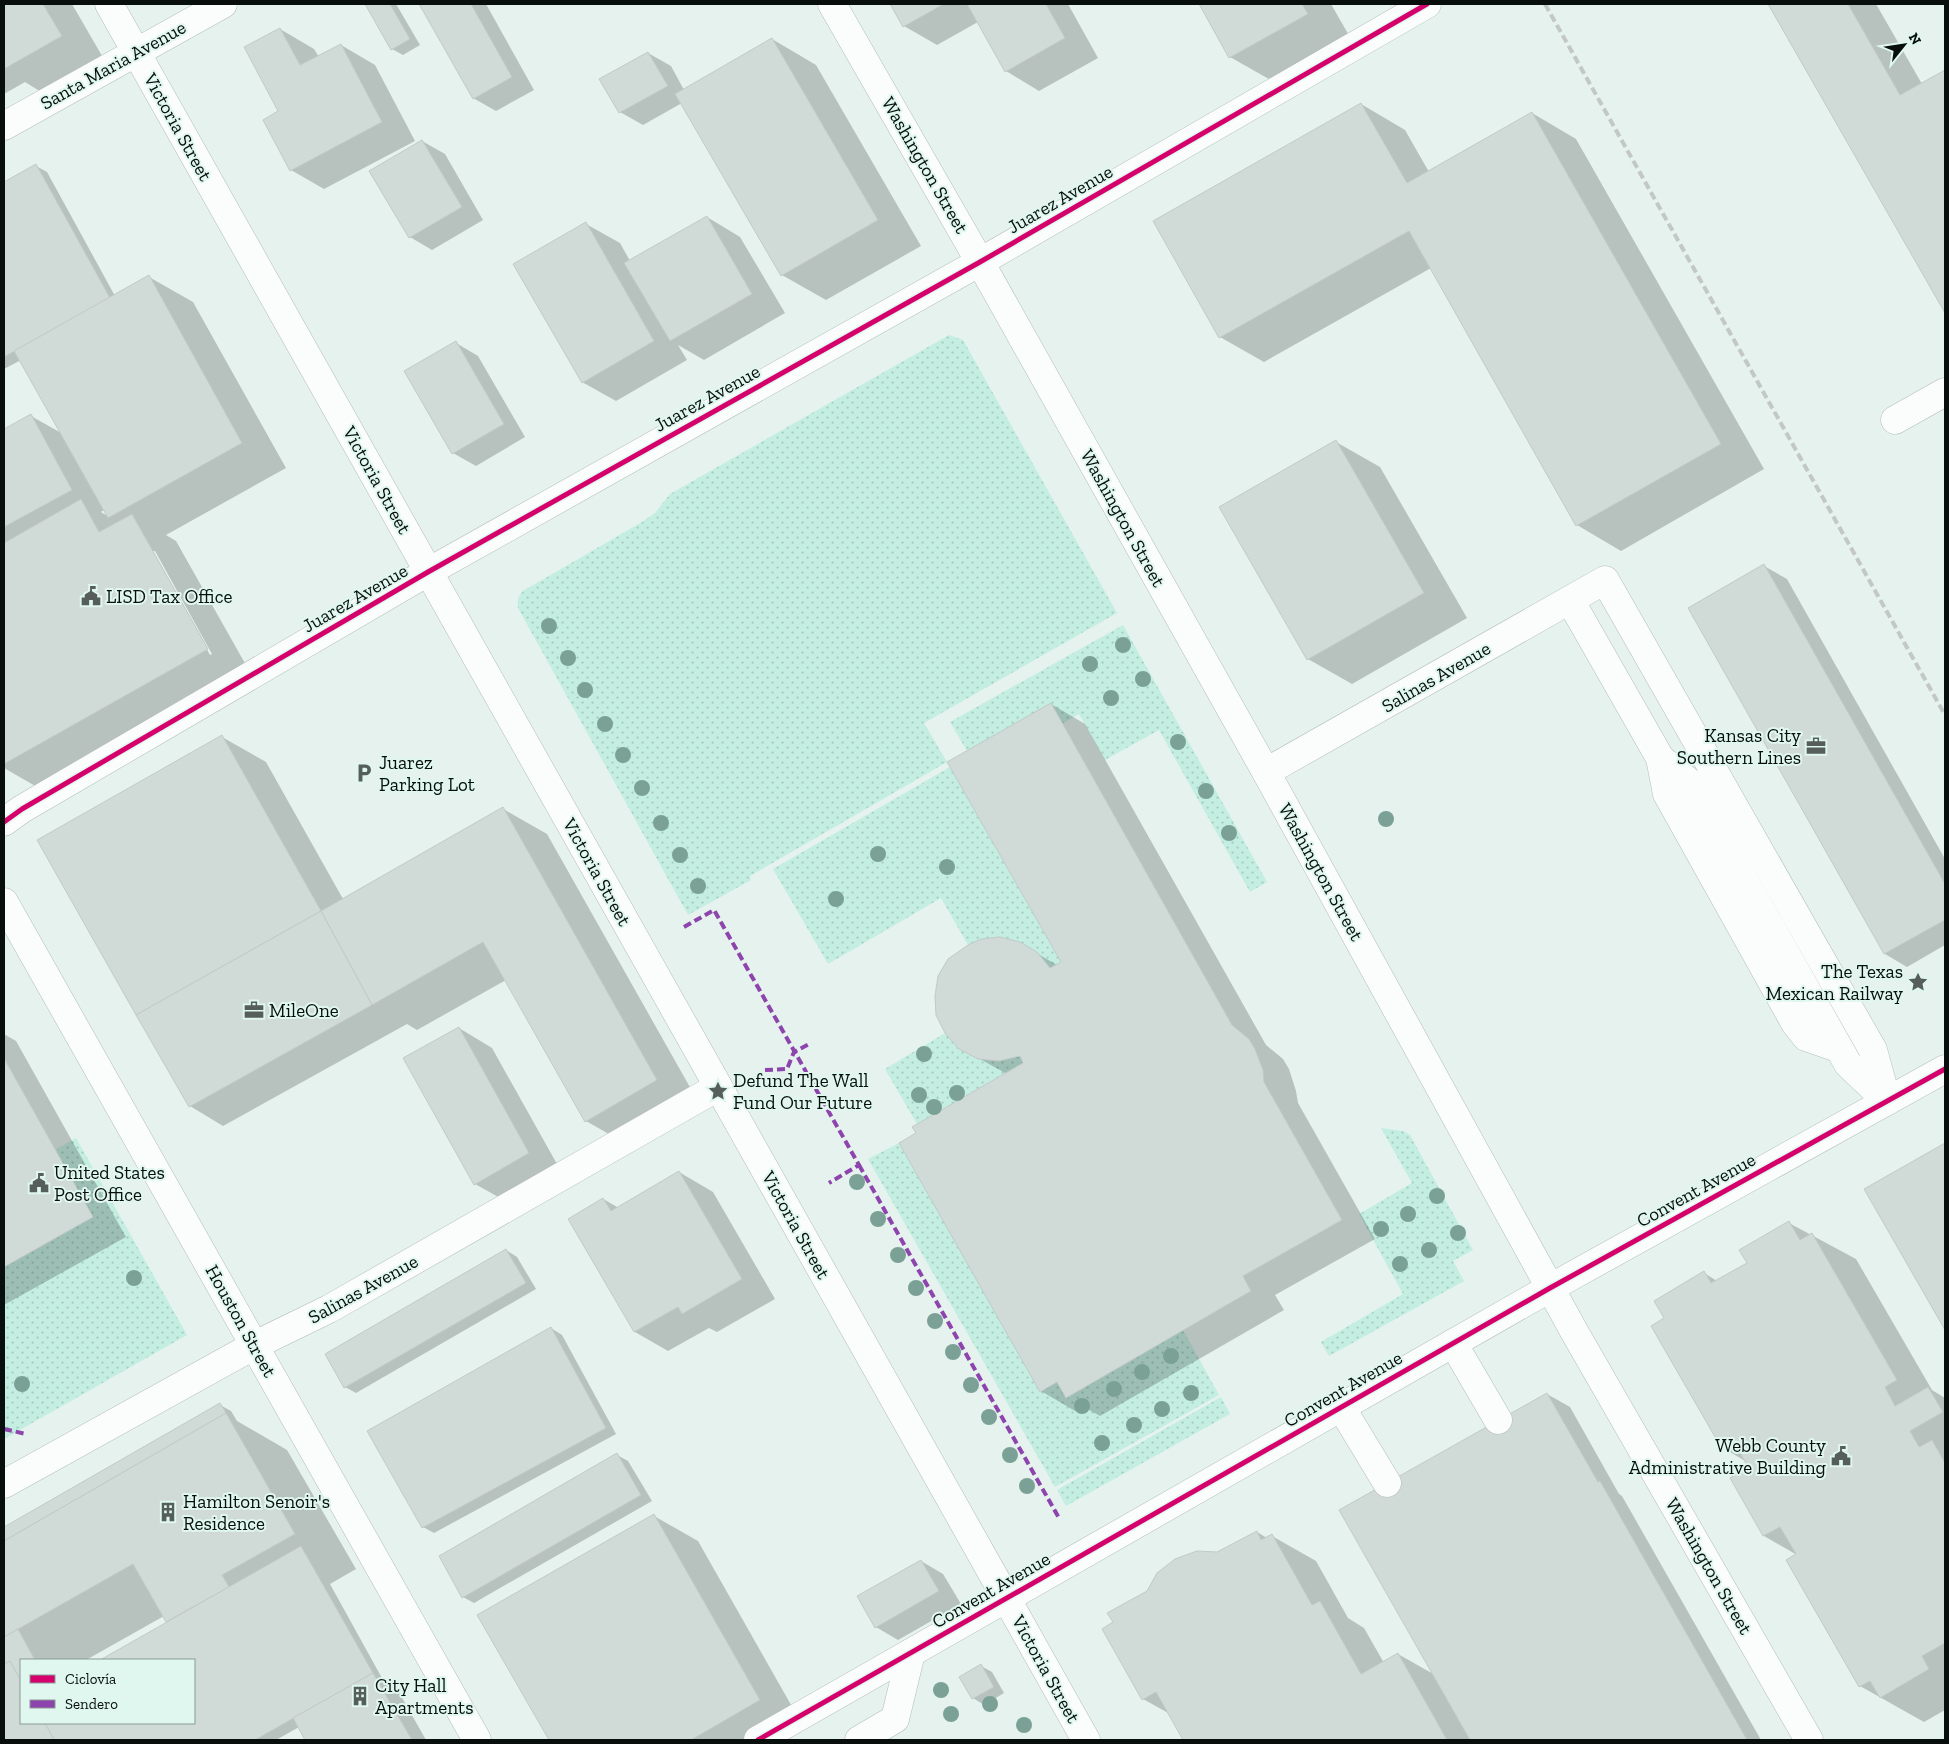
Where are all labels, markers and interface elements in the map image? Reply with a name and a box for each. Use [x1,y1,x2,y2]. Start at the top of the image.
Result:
street label: Santa Maria Avenue [36,15,190,115]
north arrow [1879,20,1929,70]
text: N [1905,30,1925,48]
street label: Victoria Street [138,68,217,185]
street label: Washington Street [877,93,973,237]
street label: Juarez Avenue [1003,160,1117,238]
street label: Juarez Avenue [650,359,764,437]
street label: Victoria Street [337,421,416,538]
street label: Washington Street [1076,445,1170,591]
street label: Juarez Avenue [298,559,412,637]
public building icon: LISD Tax Office [80,585,102,607]
place label: LISD Tax Office [106,585,233,608]
street label: Salinas Avenue [1377,637,1495,717]
place label: Kansas City Southern Lines [1677,724,1801,769]
office icon: Kansas City Southern Lines [1805,735,1827,757]
place label: Juarez Parking Lot [379,751,475,796]
parking icon: Juarez Parking Lot [353,762,375,784]
street label: Washington Street [1274,799,1368,945]
street label: Victoria Street [557,813,636,930]
place label: The Texas Mexican Railway [1766,960,1903,1005]
place icon: The Texas Mexican Railway [1907,971,1929,993]
office icon: MileOne [243,999,265,1021]
place label: MileOne [269,999,339,1022]
place label: Defund The Wall Fund Our Future [733,1069,872,1114]
place icon: Defund The Wall Fund Our Future [707,1080,729,1102]
street label: Convent Avenue [1632,1148,1760,1232]
place label: United States Post Office [54,1161,165,1206]
street label: Victoria Street [756,1166,835,1283]
public building icon: United States Post Office [28,1172,50,1194]
street label: Salinas Avenue [304,1249,422,1329]
street label: Houston Street [201,1261,281,1381]
street label: Convent Avenue [1280,1346,1406,1432]
place label: Webb County Administrative Building [1629,1434,1827,1479]
public building icon: Webb County Administrative Building [1830,1445,1852,1467]
place label: Hamilton Senoir's Residence [183,1490,330,1535]
street label: Washington Street [1661,1494,1757,1638]
building icon: Hamilton Senoir's Residence [157,1501,179,1523]
street label: Convent Avenue [928,1547,1054,1633]
street label: Victoria Street [1006,1610,1085,1727]
legend [20,1659,195,1724]
text: Ciclovía [65,1670,116,1688]
place label: City Hall Apartments [375,1674,473,1719]
building icon: City Hall Apartments [349,1685,371,1707]
text: Sendero [65,1695,118,1713]

